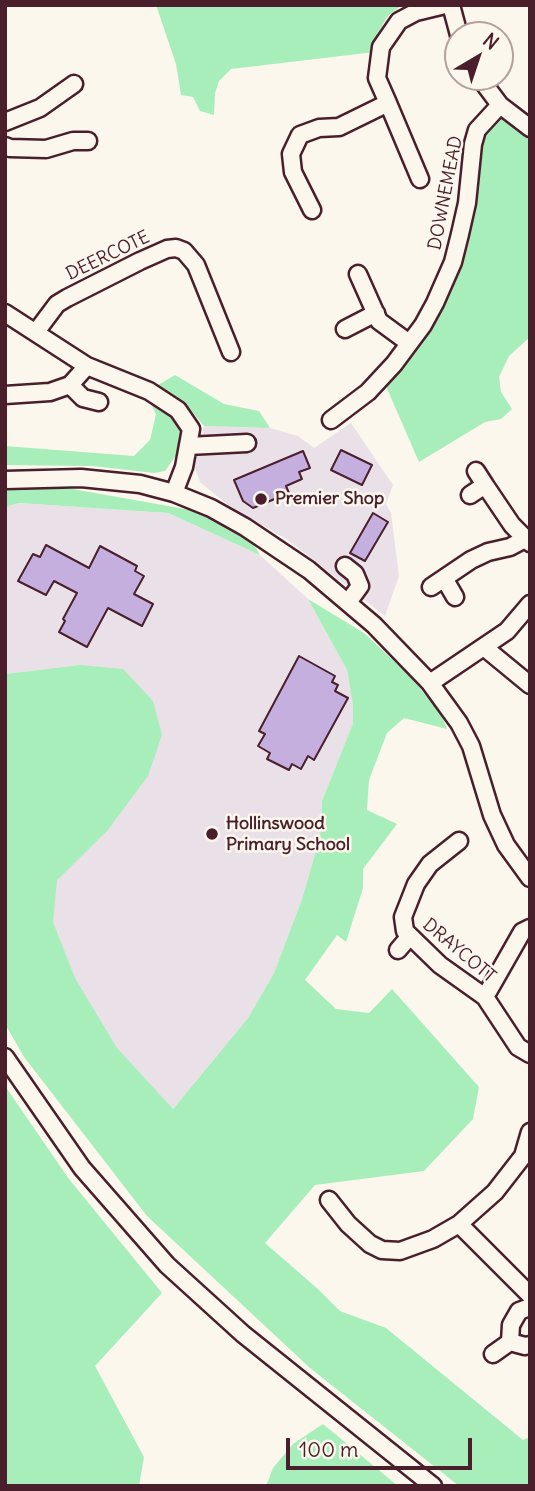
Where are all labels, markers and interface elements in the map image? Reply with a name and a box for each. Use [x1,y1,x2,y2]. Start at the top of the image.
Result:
north arrow [444,21,514,91]
text: N [478,28,504,55]
street label: DOWNEMEAD [424,134,468,252]
street label: DEERCOTE [63,227,153,285]
place label: Premier Shop [275,488,384,510]
marker: Premier Shop [253,491,269,507]
place label: Hollinswood Primary School [226,813,350,856]
marker: Hollinswood Primary School [204,826,220,842]
street label: DRAYCOTT [418,914,500,988]
scale bar [290,1424,476,1468]
text: 100 m [299,1436,358,1463]

